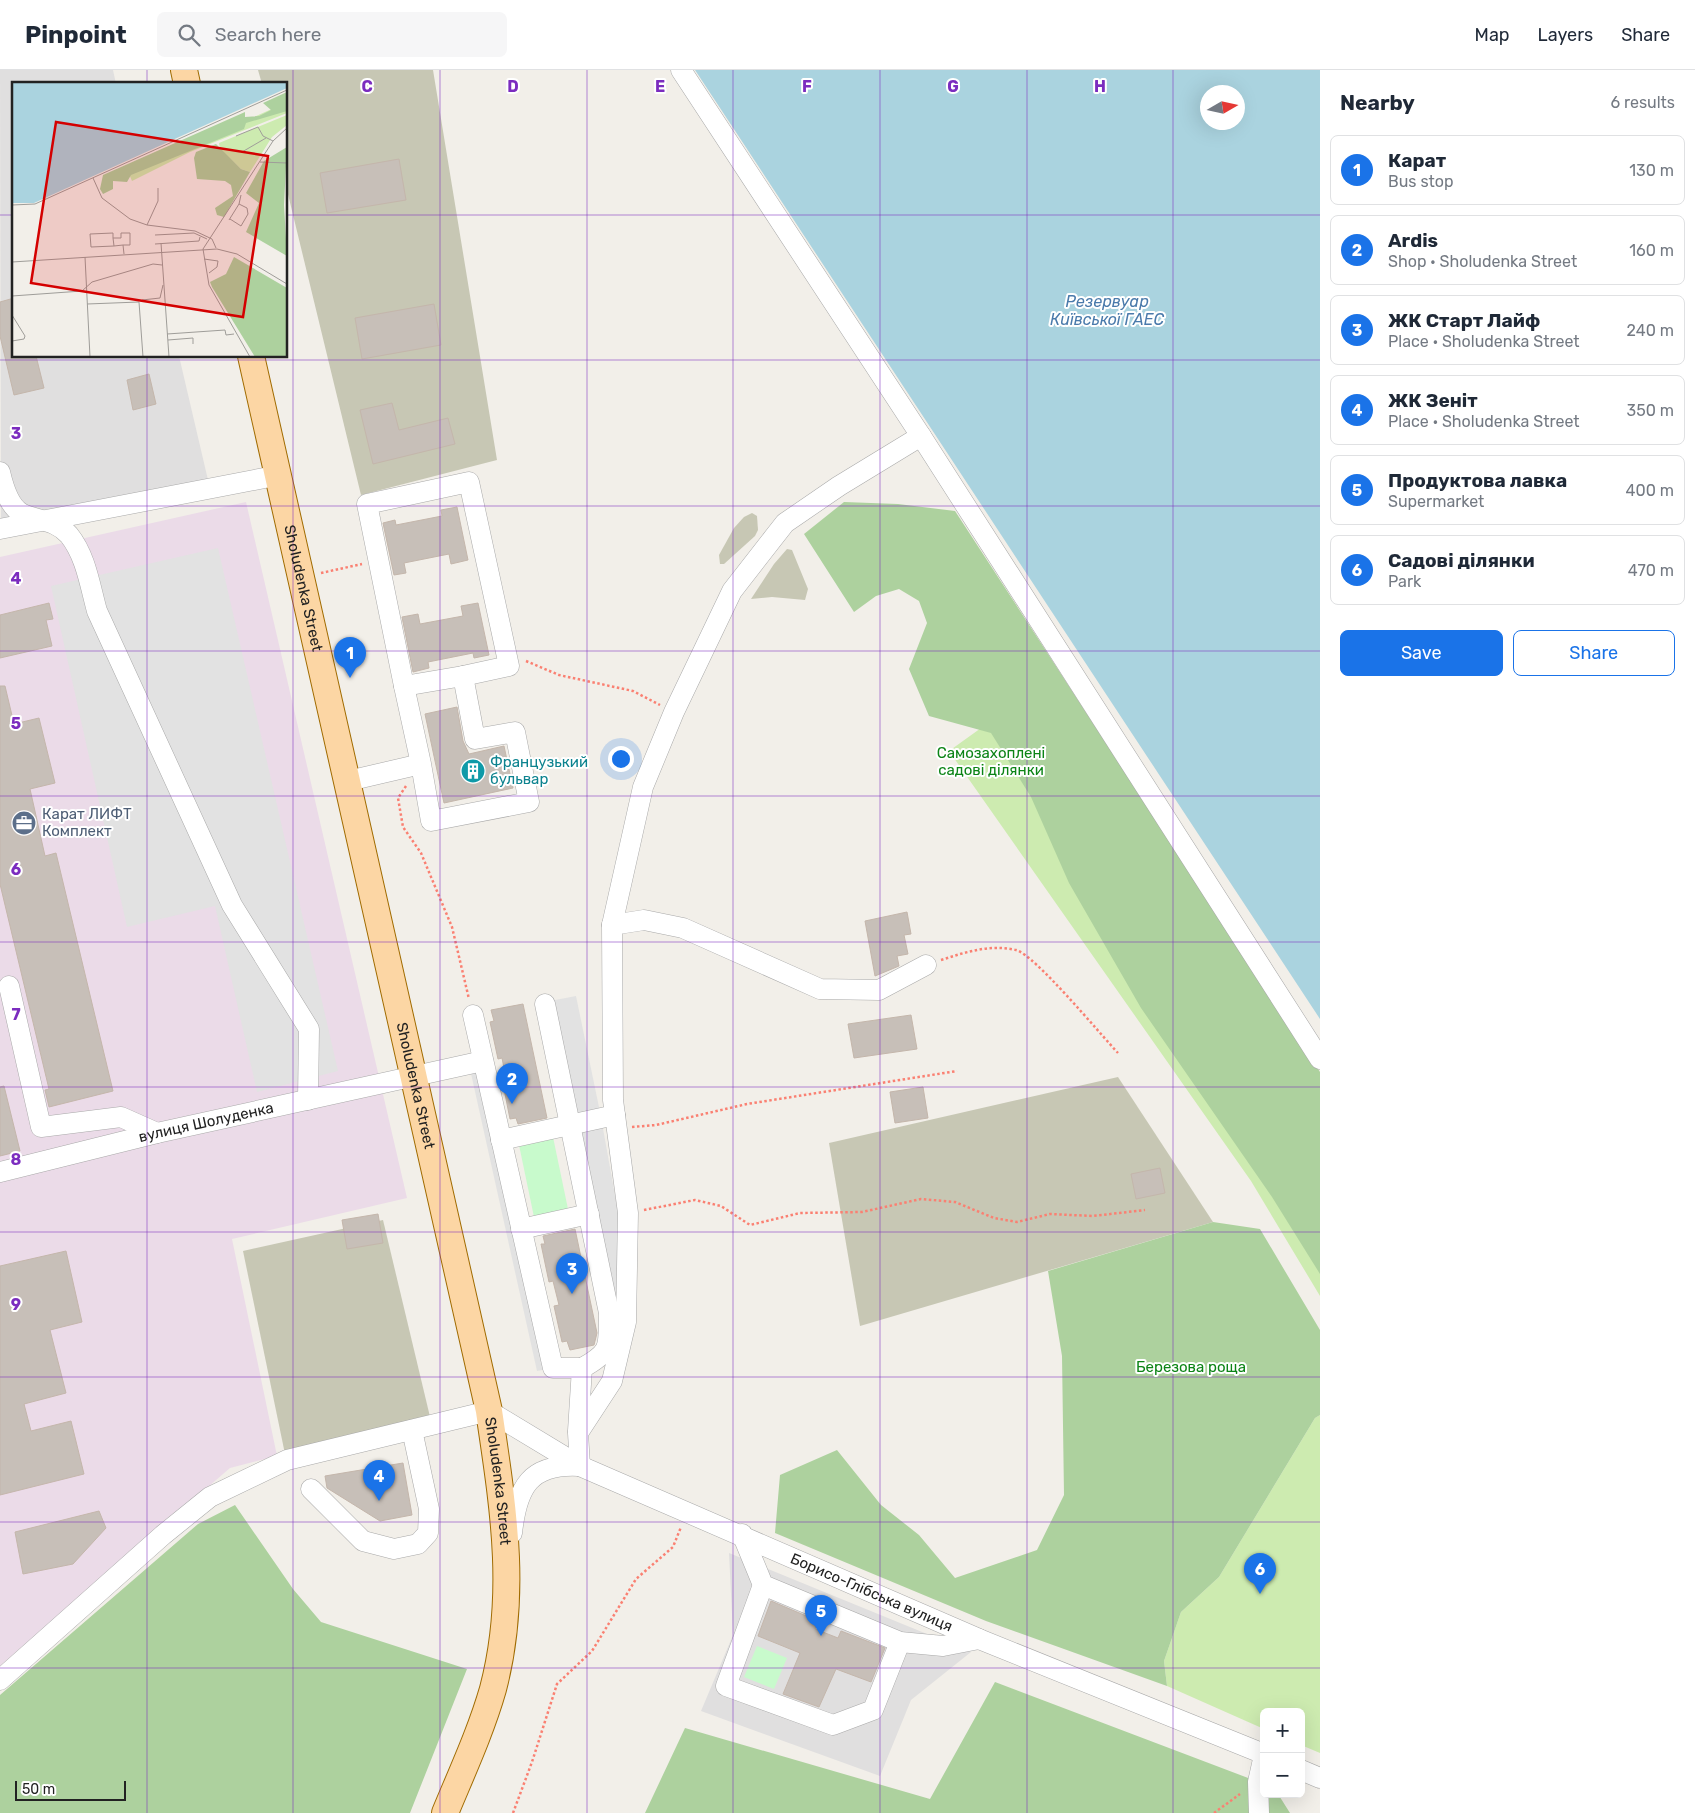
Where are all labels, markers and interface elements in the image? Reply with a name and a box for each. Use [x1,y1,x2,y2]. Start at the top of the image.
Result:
search box [157,12,507,57]
text: Pinpoint [25,21,127,49]
icon: search [175,21,203,49]
text: Search here [215,23,321,46]
text: Map [1475,24,1510,46]
text: Layers [1538,24,1593,46]
text: Share [1621,24,1670,46]
text: C [361,77,373,96]
text: D [507,77,519,96]
text: E [655,77,665,96]
text: F [802,77,812,96]
text: G [947,77,959,96]
text: H [1094,77,1106,96]
inset map [12,82,288,358]
north arrow [1200,85,1245,130]
text: Nearby [1340,90,1415,115]
text: 6 results [1610,93,1675,112]
text: Карат [1388,149,1446,172]
text: 1 [1353,161,1361,180]
text: 130 m [1629,161,1674,180]
text: Bus stop [1388,172,1454,191]
text: Ardis [1388,229,1438,252]
text: 2 [1352,241,1362,260]
text: 160 m [1629,241,1674,260]
text: Shop · Sholudenka Street [1388,252,1577,271]
water label: Резервуар Київської ГАЕС [1050,292,1164,329]
text: ЖК Старт Лайф [1388,309,1540,332]
text: 3 [1352,321,1362,340]
text: 240 m [1627,321,1674,340]
text: Place · Sholudenka Street [1388,332,1580,351]
text: ЖК Зеніт [1388,389,1478,412]
text: 4 [1352,401,1362,420]
text: 350 m [1627,401,1674,420]
text: Place · Sholudenka Street [1388,412,1580,431]
text: 3 [11,424,21,443]
text: Продуктова лавка [1388,469,1567,492]
text: 5 [1352,481,1362,500]
text: 400 m [1626,481,1674,500]
text: Supermarket [1388,492,1484,511]
street label: Sholudenka Street [280,523,326,653]
text: Садові ділянки [1388,549,1535,572]
text: 6 [1352,561,1362,580]
text: 470 m [1628,561,1674,580]
text: 4 [11,569,22,588]
text: Park [1388,572,1421,591]
button: Save [1340,630,1503,676]
button: Share [1513,630,1675,676]
pin: 1 [334,637,366,678]
text: 5 [11,714,21,733]
park label: Самозахоплені садові ділянки [937,744,1045,779]
your location [608,746,634,772]
place label: Французький бульвар [490,753,588,788]
building icon: Французький бульвар [460,758,486,784]
place label: Карат ЛИФТ Комплект [42,805,132,840]
office icon: Карат ЛИФТ Комплект [11,810,37,836]
text: 6 [11,860,21,879]
text: 7 [11,1005,21,1024]
street label: Sholudenka Street [393,1021,439,1151]
pin: 2 [496,1063,528,1104]
street label: вулиця Шолуденка [137,1099,275,1146]
text: 8 [11,1150,22,1169]
pin: 3 [556,1253,588,1294]
text: 9 [11,1295,21,1314]
park label: Березова роща [1136,1358,1246,1376]
street label: Sholudenka Street [481,1416,514,1546]
pin: 4 [363,1460,395,1501]
street label: Борисо-Глібська вулиця [788,1549,955,1635]
pin: 6 [1244,1553,1276,1594]
pin: 5 [805,1595,837,1636]
map controls [1260,1708,1305,1798]
button: + [1260,1708,1305,1753]
button: − [1260,1753,1305,1798]
scale bar [15,1778,126,1801]
text: 50 m [22,1781,55,1798]

